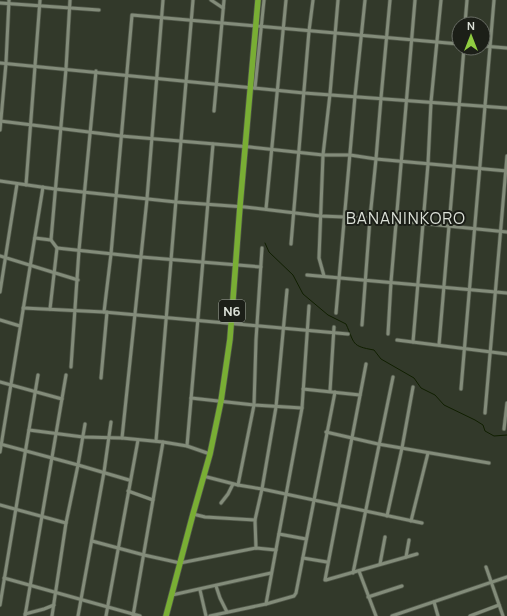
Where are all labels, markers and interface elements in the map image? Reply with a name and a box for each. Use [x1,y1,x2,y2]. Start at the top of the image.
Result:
north arrow [451,16,491,56]
text: N [467,18,475,33]
district label: BANANINKORO [346,207,466,229]
road number: N6 [219,300,245,322]

